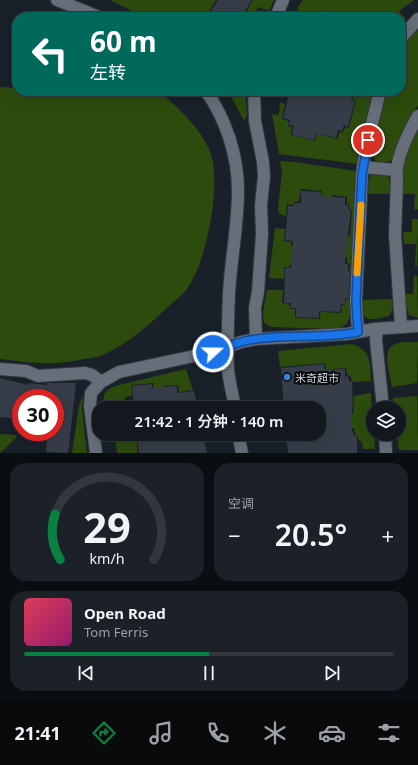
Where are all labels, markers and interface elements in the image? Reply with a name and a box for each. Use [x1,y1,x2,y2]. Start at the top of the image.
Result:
text: 60 m [90,22,157,60]
icon: left [24,28,76,80]
text: 左转 [90,60,126,84]
pin [351,123,385,157]
icon: arrive [357,129,379,151]
position arrow [192,331,234,373]
place label: 米奇超市 [295,370,339,385]
marker: 米奇超市 [282,372,292,382]
speed limit sign: 30 [12,389,64,441]
map controls [366,401,406,441]
button: layers [366,401,406,441]
text: 21:42 · 1 分钟 · 140 m [135,411,283,431]
text: 空调 [228,494,254,512]
text: 29 [83,499,131,555]
text: 20.5° [275,514,347,555]
text: − [228,520,241,550]
text: + [381,520,394,550]
text: km/h [89,549,125,568]
text: Open Road [84,603,166,623]
text: Tom Ferris [84,623,148,641]
icon: previous [75,662,97,684]
icon: pause [198,662,220,684]
icon: next [321,662,343,684]
icon: directions [90,719,118,747]
icon: music [147,719,175,747]
icon: phone [204,719,232,747]
icon: climate [261,719,289,747]
icon: car [318,719,346,747]
icon: filters [375,719,403,747]
text: 21:41 [15,721,61,745]

